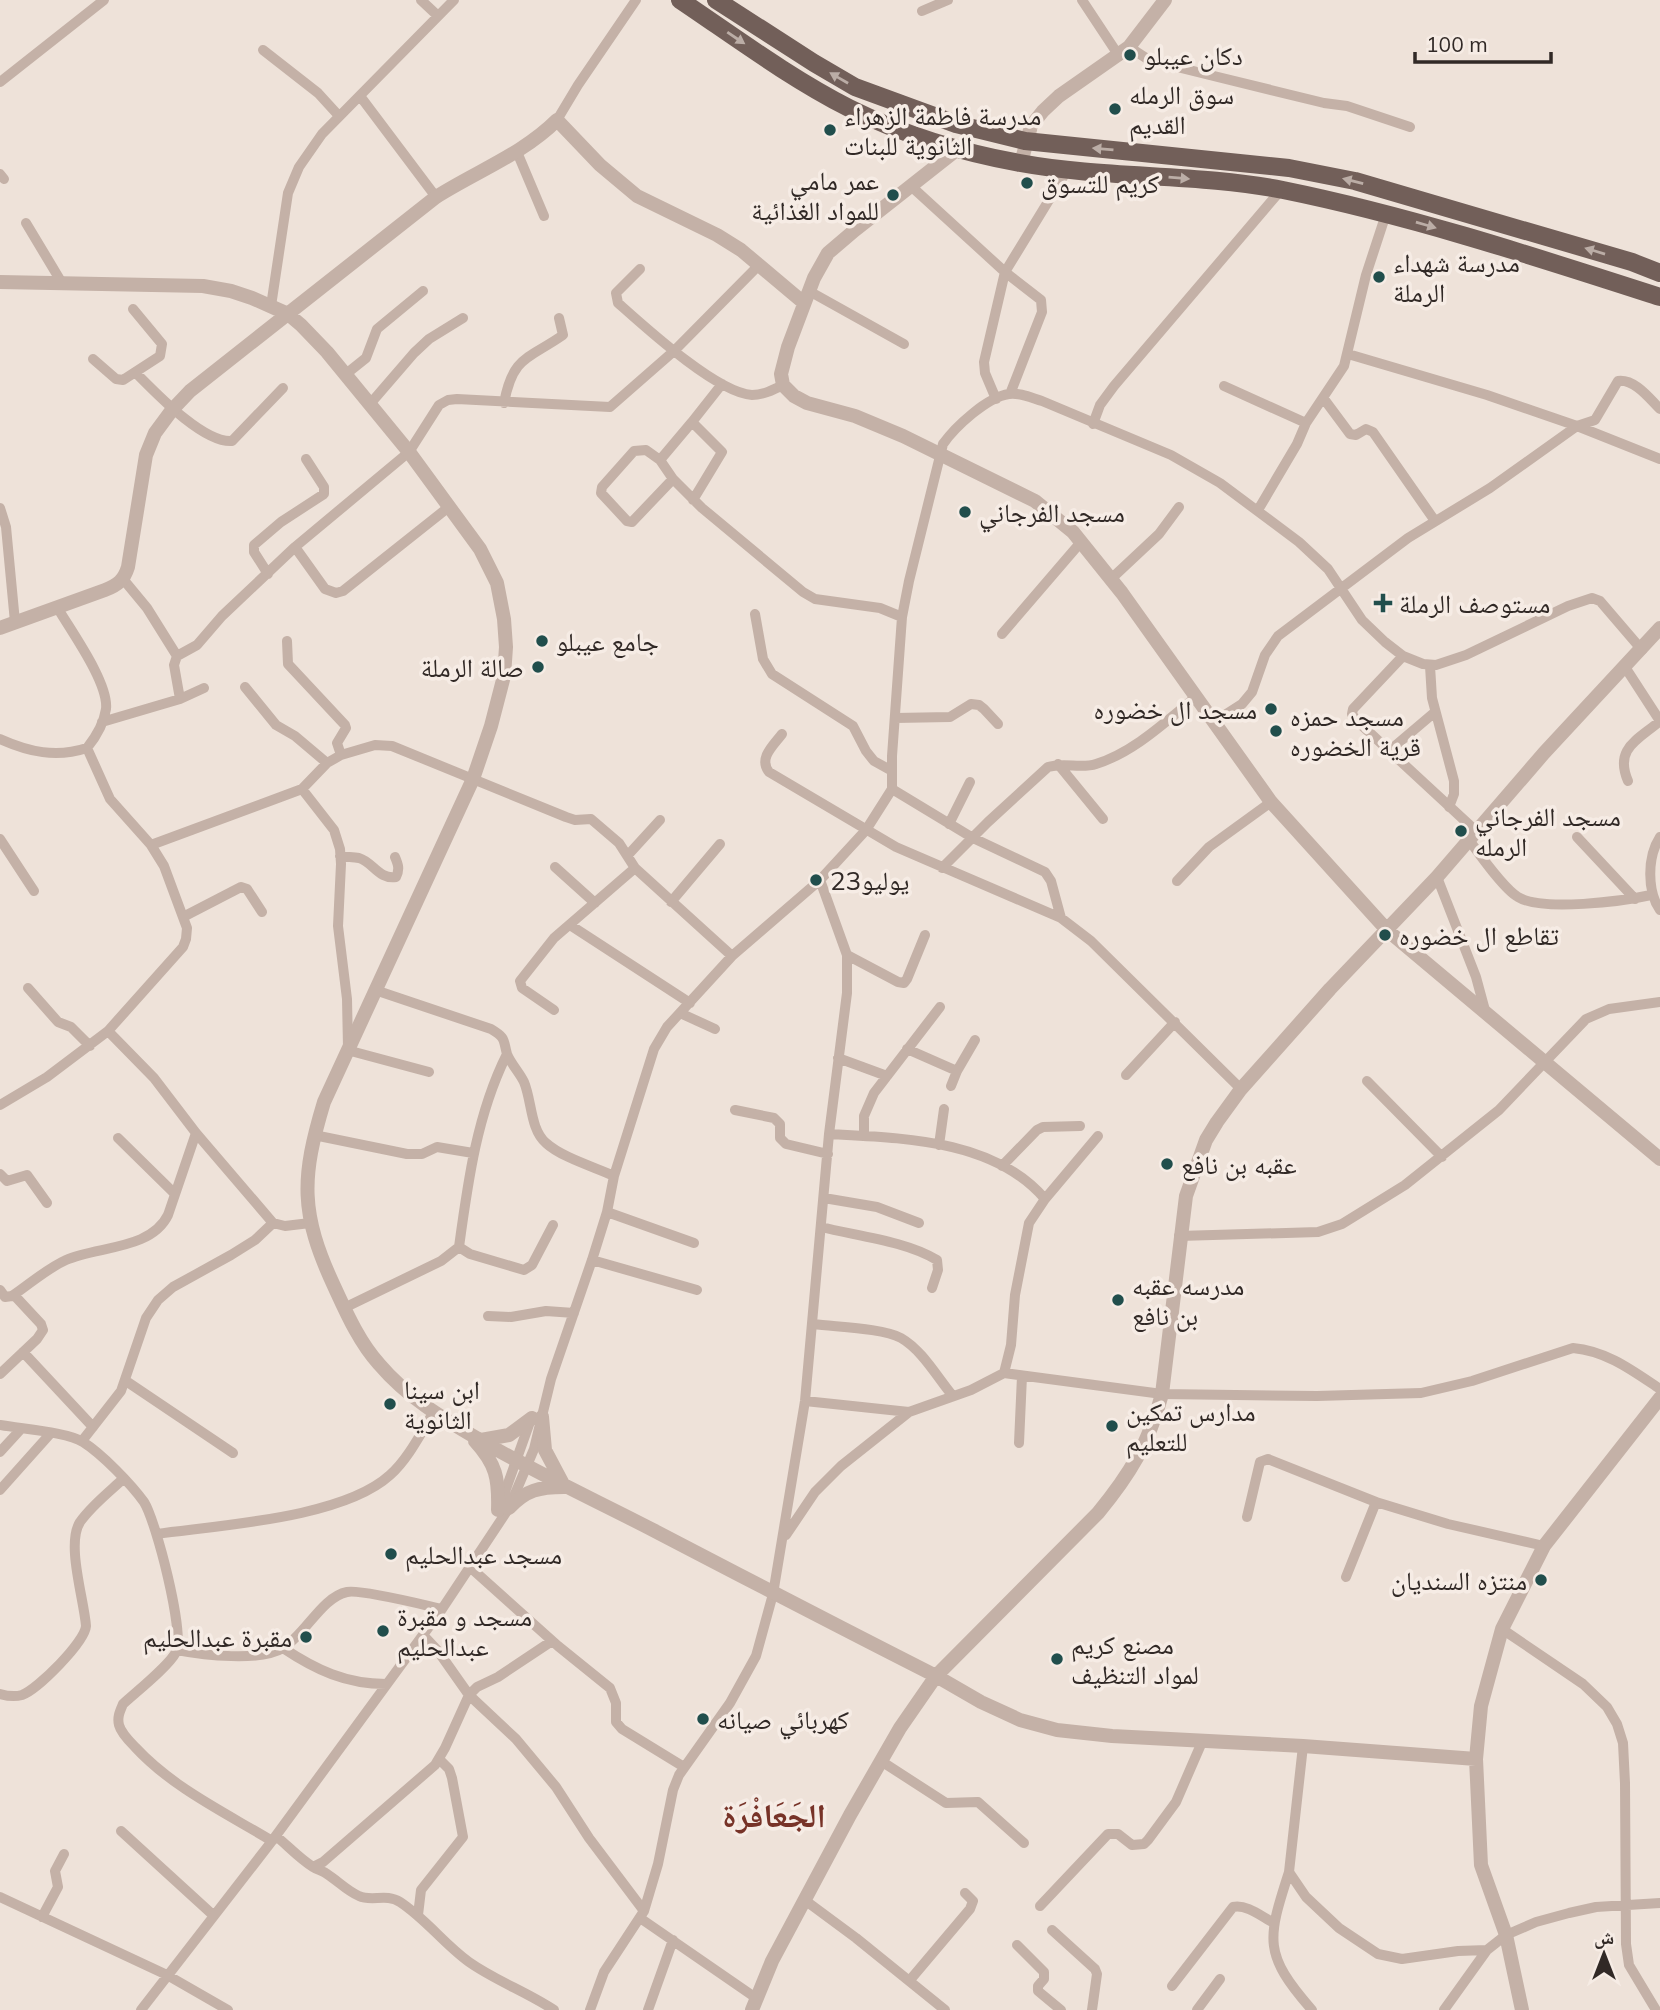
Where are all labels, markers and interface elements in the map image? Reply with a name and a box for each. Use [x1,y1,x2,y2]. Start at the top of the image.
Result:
scale bar [1415,21,1552,65]
one-way arrow [727,31,745,45]
text: 100 m [1426,31,1488,57]
place label: دكان عيبلو [1144,39,1243,72]
marker: دكان عيبلو [1122,47,1138,63]
one-way arrow [829,72,848,84]
place label: سوق الرمله القديم [1129,78,1234,142]
place label: مدرسة فاطمة الزهراء الثانوية للبنات [844,99,1041,162]
marker: سوق الرمله القديم [1107,101,1123,117]
marker: مدرسة فاطمة الزهراء الثانوية للبنات [822,122,838,138]
one-way arrow [1092,143,1114,154]
place label: عمر مامي للمواد الغذائية [751,164,879,227]
place label: كريم للتسوق [1041,167,1159,201]
one-way arrow [1168,173,1190,184]
marker: كريم للتسوق [1019,175,1035,191]
one-way arrow [1342,176,1364,187]
marker: عمر مامي للمواد الغذائية [885,187,901,203]
one-way arrow [1416,221,1437,231]
place label: مدرسة شهداء الرملة [1393,246,1520,309]
one-way arrow [1584,246,1605,256]
marker: مدرسة شهداء الرملة [1371,269,1387,285]
place label: مسجد الفرجاني [979,496,1125,533]
marker: مسجد الفرجاني [957,504,973,520]
place label: مستوصف الرملة [1399,587,1550,620]
marker: مستوصف الرملة [1373,593,1393,613]
place label: جامع عيبلو [556,625,659,659]
marker: جامع عيبلو [534,633,550,649]
place label: صالة الرملة [421,651,524,684]
marker: صالة الرملة [530,659,546,675]
place label: مسجد ال خضوره [1093,693,1257,726]
place label: مسجد حمزه قرية الخضوره [1290,700,1421,763]
marker: مسجد ال خضوره [1263,701,1279,717]
marker: مسجد حمزه قرية الخضوره [1268,723,1284,739]
place label: مسجد الفرجاني الرمله [1475,800,1621,863]
marker: مسجد الفرجاني الرمله [1453,823,1469,839]
place label: 23يوليو [830,864,909,897]
marker: 23يوليو [808,872,824,888]
place label: تقاطع ال خضوره [1399,919,1559,953]
marker: تقاطع ال خضوره [1377,927,1393,943]
place label: عقبه بن نافع [1181,1148,1297,1182]
marker: عقبه بن نافع [1159,1156,1175,1172]
place label: مدرسه عقبه بن نافع [1132,1269,1244,1333]
marker: مدرسه عقبه بن نافع [1110,1292,1126,1308]
place label: ابن سينا الثانوية [404,1373,480,1436]
place label: مدارس تمكين للتعليم [1126,1395,1256,1459]
marker: ابن سينا الثانوية [382,1396,398,1412]
marker: مدارس تمكين للتعليم [1104,1418,1120,1434]
place label: مسجد عبدالحليم [405,1538,562,1572]
marker: مسجد عبدالحليم [383,1546,399,1562]
place label: منتزه السنديان [1391,1564,1527,1597]
marker: منتزه السنديان [1533,1572,1549,1588]
place label: مسجد و مقبرة عبدالحليم [397,1600,532,1664]
place label: مقبرة عبدالحليم [143,1621,292,1655]
marker: مسجد و مقبرة عبدالحليم [375,1623,391,1639]
place label: مصنع كريم لمواد التنظيف [1071,1628,1199,1691]
marker: مقبرة عبدالحليم [298,1629,314,1645]
marker: مصنع كريم لمواد التنظيف [1049,1651,1065,1667]
place label: كهربائي صيانه [717,1703,849,1740]
marker: كهربائي صيانه [695,1711,711,1727]
district label: الجَعَافْرَة [722,1794,826,1835]
north arrow [1569,1919,1639,1989]
text: ش [1594,1925,1614,1949]

